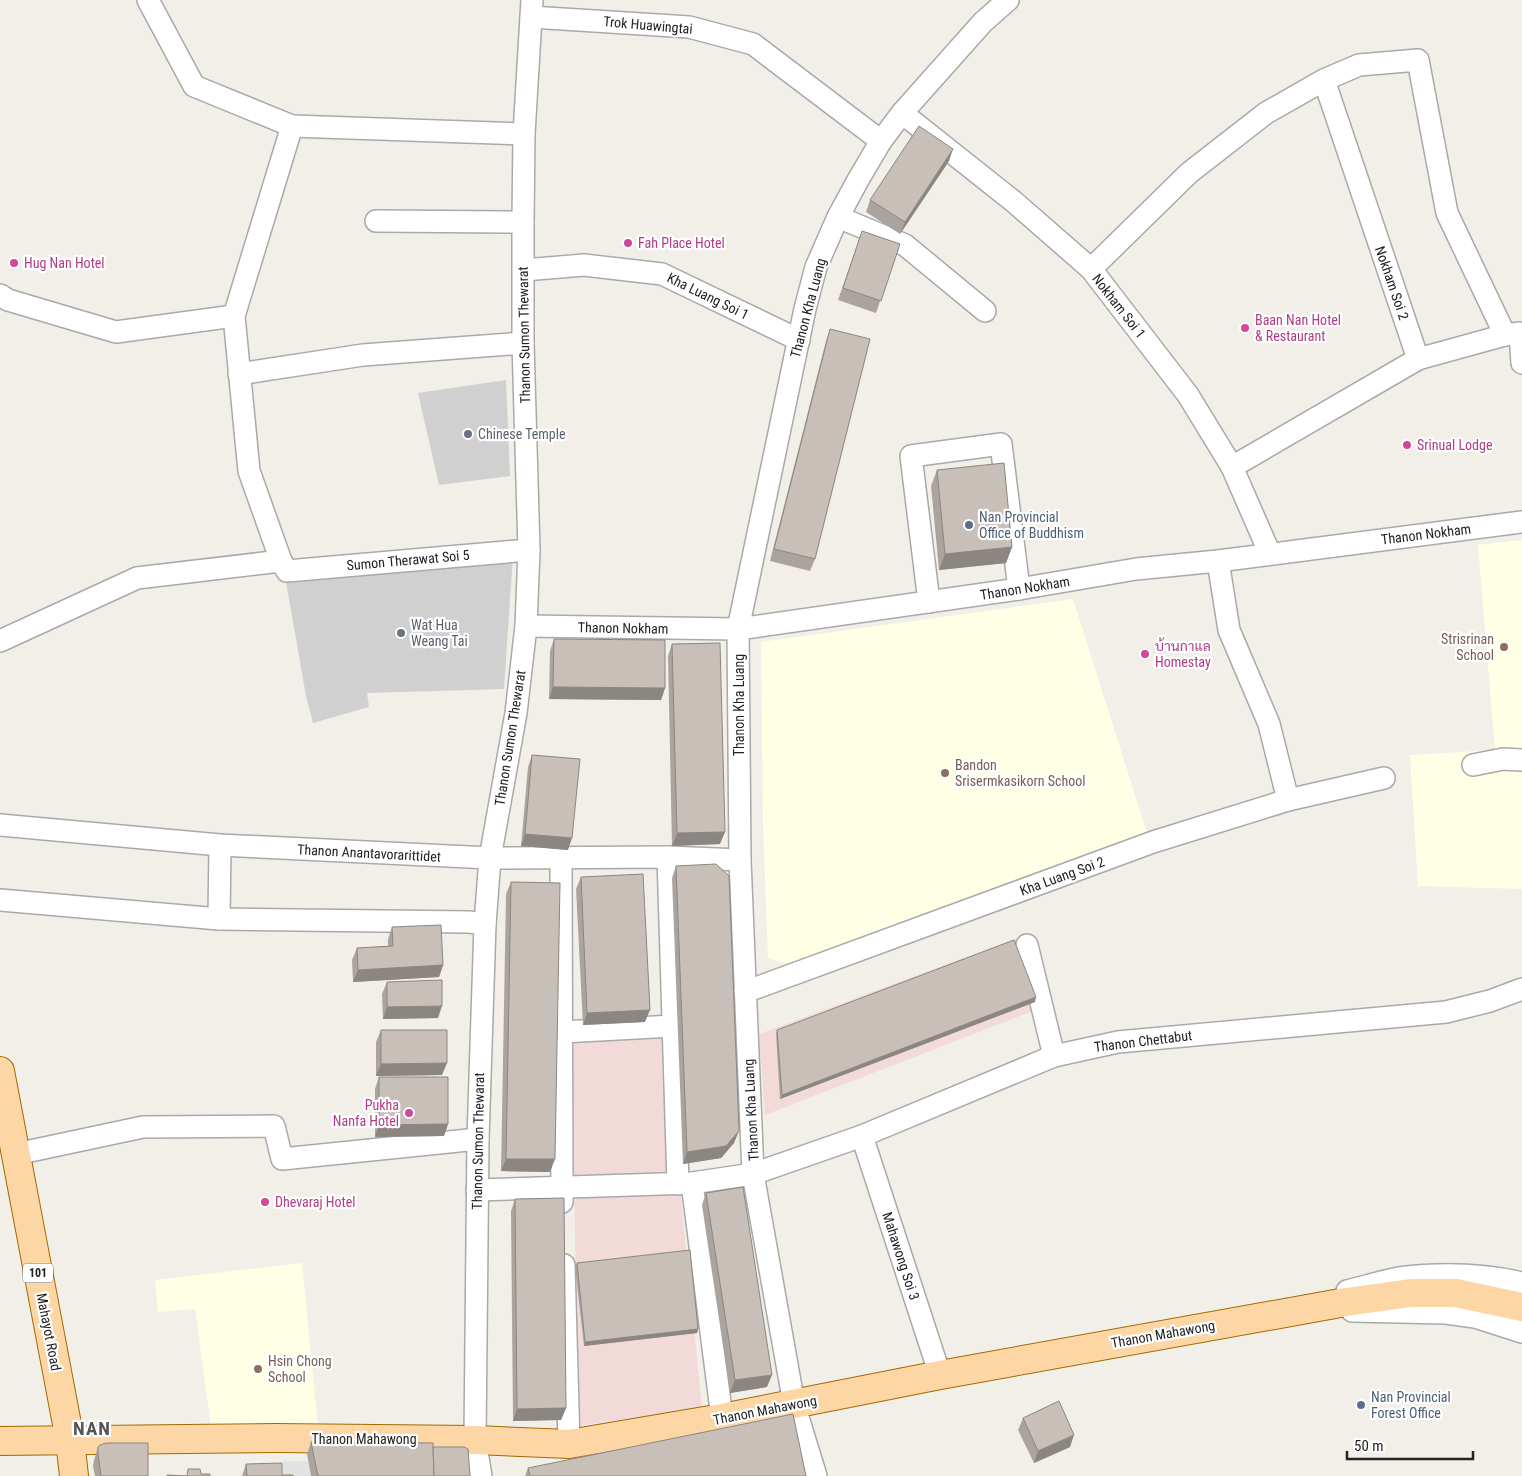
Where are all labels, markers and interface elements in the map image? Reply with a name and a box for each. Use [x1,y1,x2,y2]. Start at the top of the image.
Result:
street label: Trok Huawingtai [603,13,693,37]
place label: Fah Place Hotel [638,235,725,251]
marker: Fah Place Hotel [622,237,634,249]
street label: Nokham Soi 2 [1372,244,1412,322]
place label: Hug Nan Hotel [24,255,105,271]
street label: Thanon Kha Luang [787,256,829,360]
marker: Hug Nan Hotel [8,257,20,269]
street label: Thanon Sumon Thewarat [515,266,533,404]
street label: Kha Luang Soi 1 [665,269,751,323]
street label: Nokham Soi 1 [1089,271,1149,341]
place label: Baan Nan Hotel & Restaurant [1255,312,1341,344]
marker: Baan Nan Hotel & Restaurant [1239,322,1251,334]
place label: Chinese Temple [478,426,566,442]
marker: Chinese Temple [462,428,474,440]
place label: Srinual Lodge [1417,437,1493,453]
marker: Srinual Lodge [1401,439,1413,451]
place label: Nan Provincial Office of Buddhism [979,509,1084,541]
marker: Nan Provincial Office of Buddhism [963,519,975,531]
street label: Thanon Nokham [1380,521,1472,547]
street label: Sumon Therawat Soi 5 [346,547,470,573]
street label: Thanon Nokham [979,573,1071,603]
place label: Wat Hua Weang Tai [411,617,468,649]
street label: Thanon Nokham [578,619,668,637]
marker: Wat Hua Weang Tai [395,627,407,639]
place label: Strisrinan School [1441,631,1494,663]
place label: บ้านกาแล Homestay [1155,637,1211,670]
marker: Strisrinan School [1498,641,1510,653]
marker: บ้านกาแล Homestay [1139,648,1151,660]
street label: Thanon Kha Luang [731,654,747,756]
street label: Thanon Sumon Thewarat [491,669,529,807]
place label: Bandon Srisermkasikorn School [955,757,1085,789]
marker: Bandon Srisermkasikorn School [939,767,951,779]
street label: Thanon Anantavorarittidet [297,841,441,865]
street label: Kha Luang Soi 2 [1018,853,1106,899]
street label: Thanon Chettabut [1093,1027,1193,1055]
street label: Thanon Kha Luang [740,1058,762,1162]
street label: Thanon Sumon Thewarat [469,1072,487,1210]
place label: Pukha Nanfa Hotel [333,1097,399,1129]
marker: Pukha Nanfa Hotel [403,1107,415,1119]
place label: Dhevaraj Hotel [275,1194,356,1210]
marker: Dhevaraj Hotel [259,1196,271,1208]
street label: Mahawong Soi 3 [879,1210,923,1302]
road number: 101 [23,1264,53,1282]
street label: Mahayot Road [34,1292,64,1372]
street label: Thanon Mahawong [1110,1317,1216,1351]
place label: Hsin Chong School [268,1353,332,1385]
marker: Hsin Chong School [252,1363,264,1375]
place label: Nan Provincial Forest Office [1371,1389,1451,1421]
street label: Thanon Mahawong [712,1392,818,1428]
marker: Nan Provincial Forest Office [1355,1399,1367,1411]
district label: NAN [73,1417,111,1440]
scale bar [1347,1428,1473,1460]
street label: Thanon Mahawong [311,1431,417,1447]
text: 50 m [1354,1437,1384,1455]

